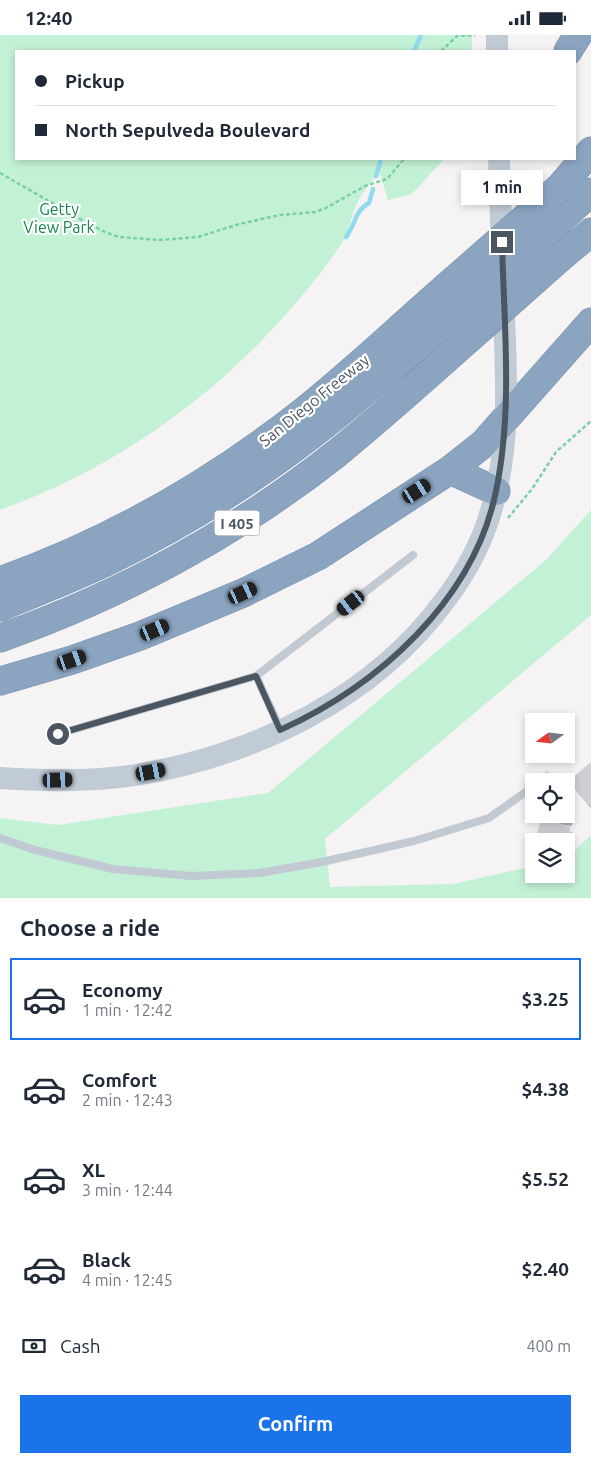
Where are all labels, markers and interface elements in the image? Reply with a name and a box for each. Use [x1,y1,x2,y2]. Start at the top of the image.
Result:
text: 12:40 [25,7,73,29]
text: Pickup [65,70,125,92]
text: North Sepulveda Boulevard [65,119,310,141]
callout: 1 min [461,169,543,205]
text: 1 min [482,178,522,196]
park label: Getty View Park [23,200,95,236]
route end [491,231,513,253]
street label: San Diego Freeway [256,350,373,450]
car [400,477,433,505]
road number: I 405 [214,511,260,535]
car [226,580,259,606]
car [334,588,367,618]
car [138,617,171,643]
car [55,648,88,672]
north arrow [525,713,575,763]
map controls [525,713,575,883]
route start [47,723,69,745]
car [134,762,167,782]
car [42,772,73,788]
button: locate [525,773,575,823]
button: layers [525,833,575,883]
text: Choose a ride [20,915,160,940]
icon: car [22,977,67,1022]
text: Economy [82,979,163,1001]
text: $3.25 [521,988,569,1010]
text: 1 min · 12:42 [82,1001,173,1019]
icon: car [22,1067,67,1112]
text: Comfort [82,1069,157,1091]
text: $4.38 [521,1078,569,1100]
text: 2 min · 12:43 [82,1091,173,1109]
icon: car [22,1157,67,1202]
text: XL [82,1159,105,1181]
text: $5.52 [521,1168,569,1190]
text: 3 min · 12:44 [82,1181,173,1199]
icon: car [22,1247,67,1292]
text: Black [82,1249,131,1271]
text: $2.40 [521,1258,569,1280]
text: 4 min · 12:45 [82,1271,173,1289]
icon: cash [20,1332,48,1360]
text: Cash [60,1335,101,1357]
text: 400 m [526,1337,571,1355]
button: Confirm [20,1395,571,1453]

